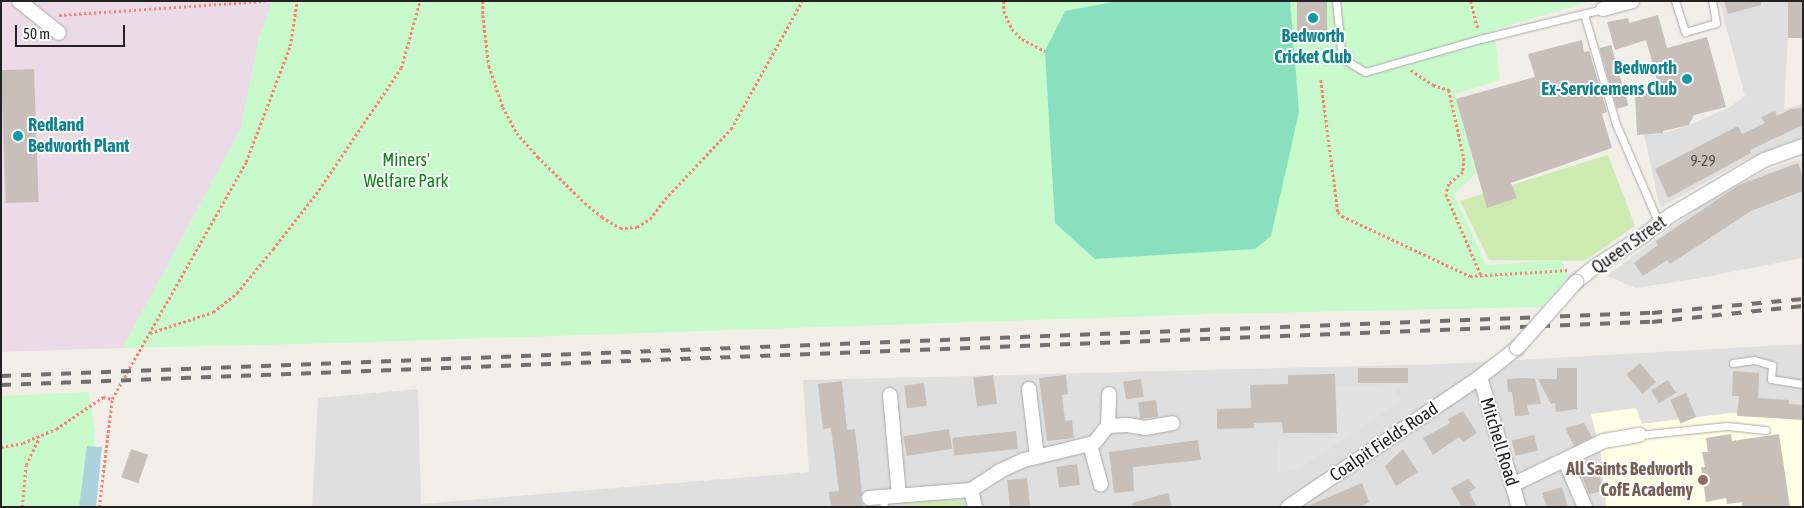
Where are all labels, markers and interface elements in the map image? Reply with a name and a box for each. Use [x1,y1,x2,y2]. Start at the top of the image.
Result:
marker: Bedworth Cricket Club [1307,12,1319,24]
scale bar [18,15,128,47]
text: 50 m [23,25,50,42]
place label: Bedworth Cricket Club [1274,26,1352,68]
place label: Bedworth Ex-Servicemens Club [1541,58,1677,100]
marker: Bedworth Ex-Servicemens Club [1681,73,1693,85]
place label: Redland Bedworth Plant [28,115,130,158]
marker: Redland Bedworth Plant [12,130,24,142]
park label: Miners' Welfare Park [364,150,448,192]
house number: 9-29 [1691,152,1715,170]
street label: Queen Street [1588,211,1670,279]
street label: Mitchell Road [1475,395,1523,489]
street label: Coalpit Fields Road [1326,398,1442,486]
place label: All Saints Bedworth CofE Academy [1566,459,1693,502]
marker: All Saints Bedworth CofE Academy [1697,474,1709,486]

